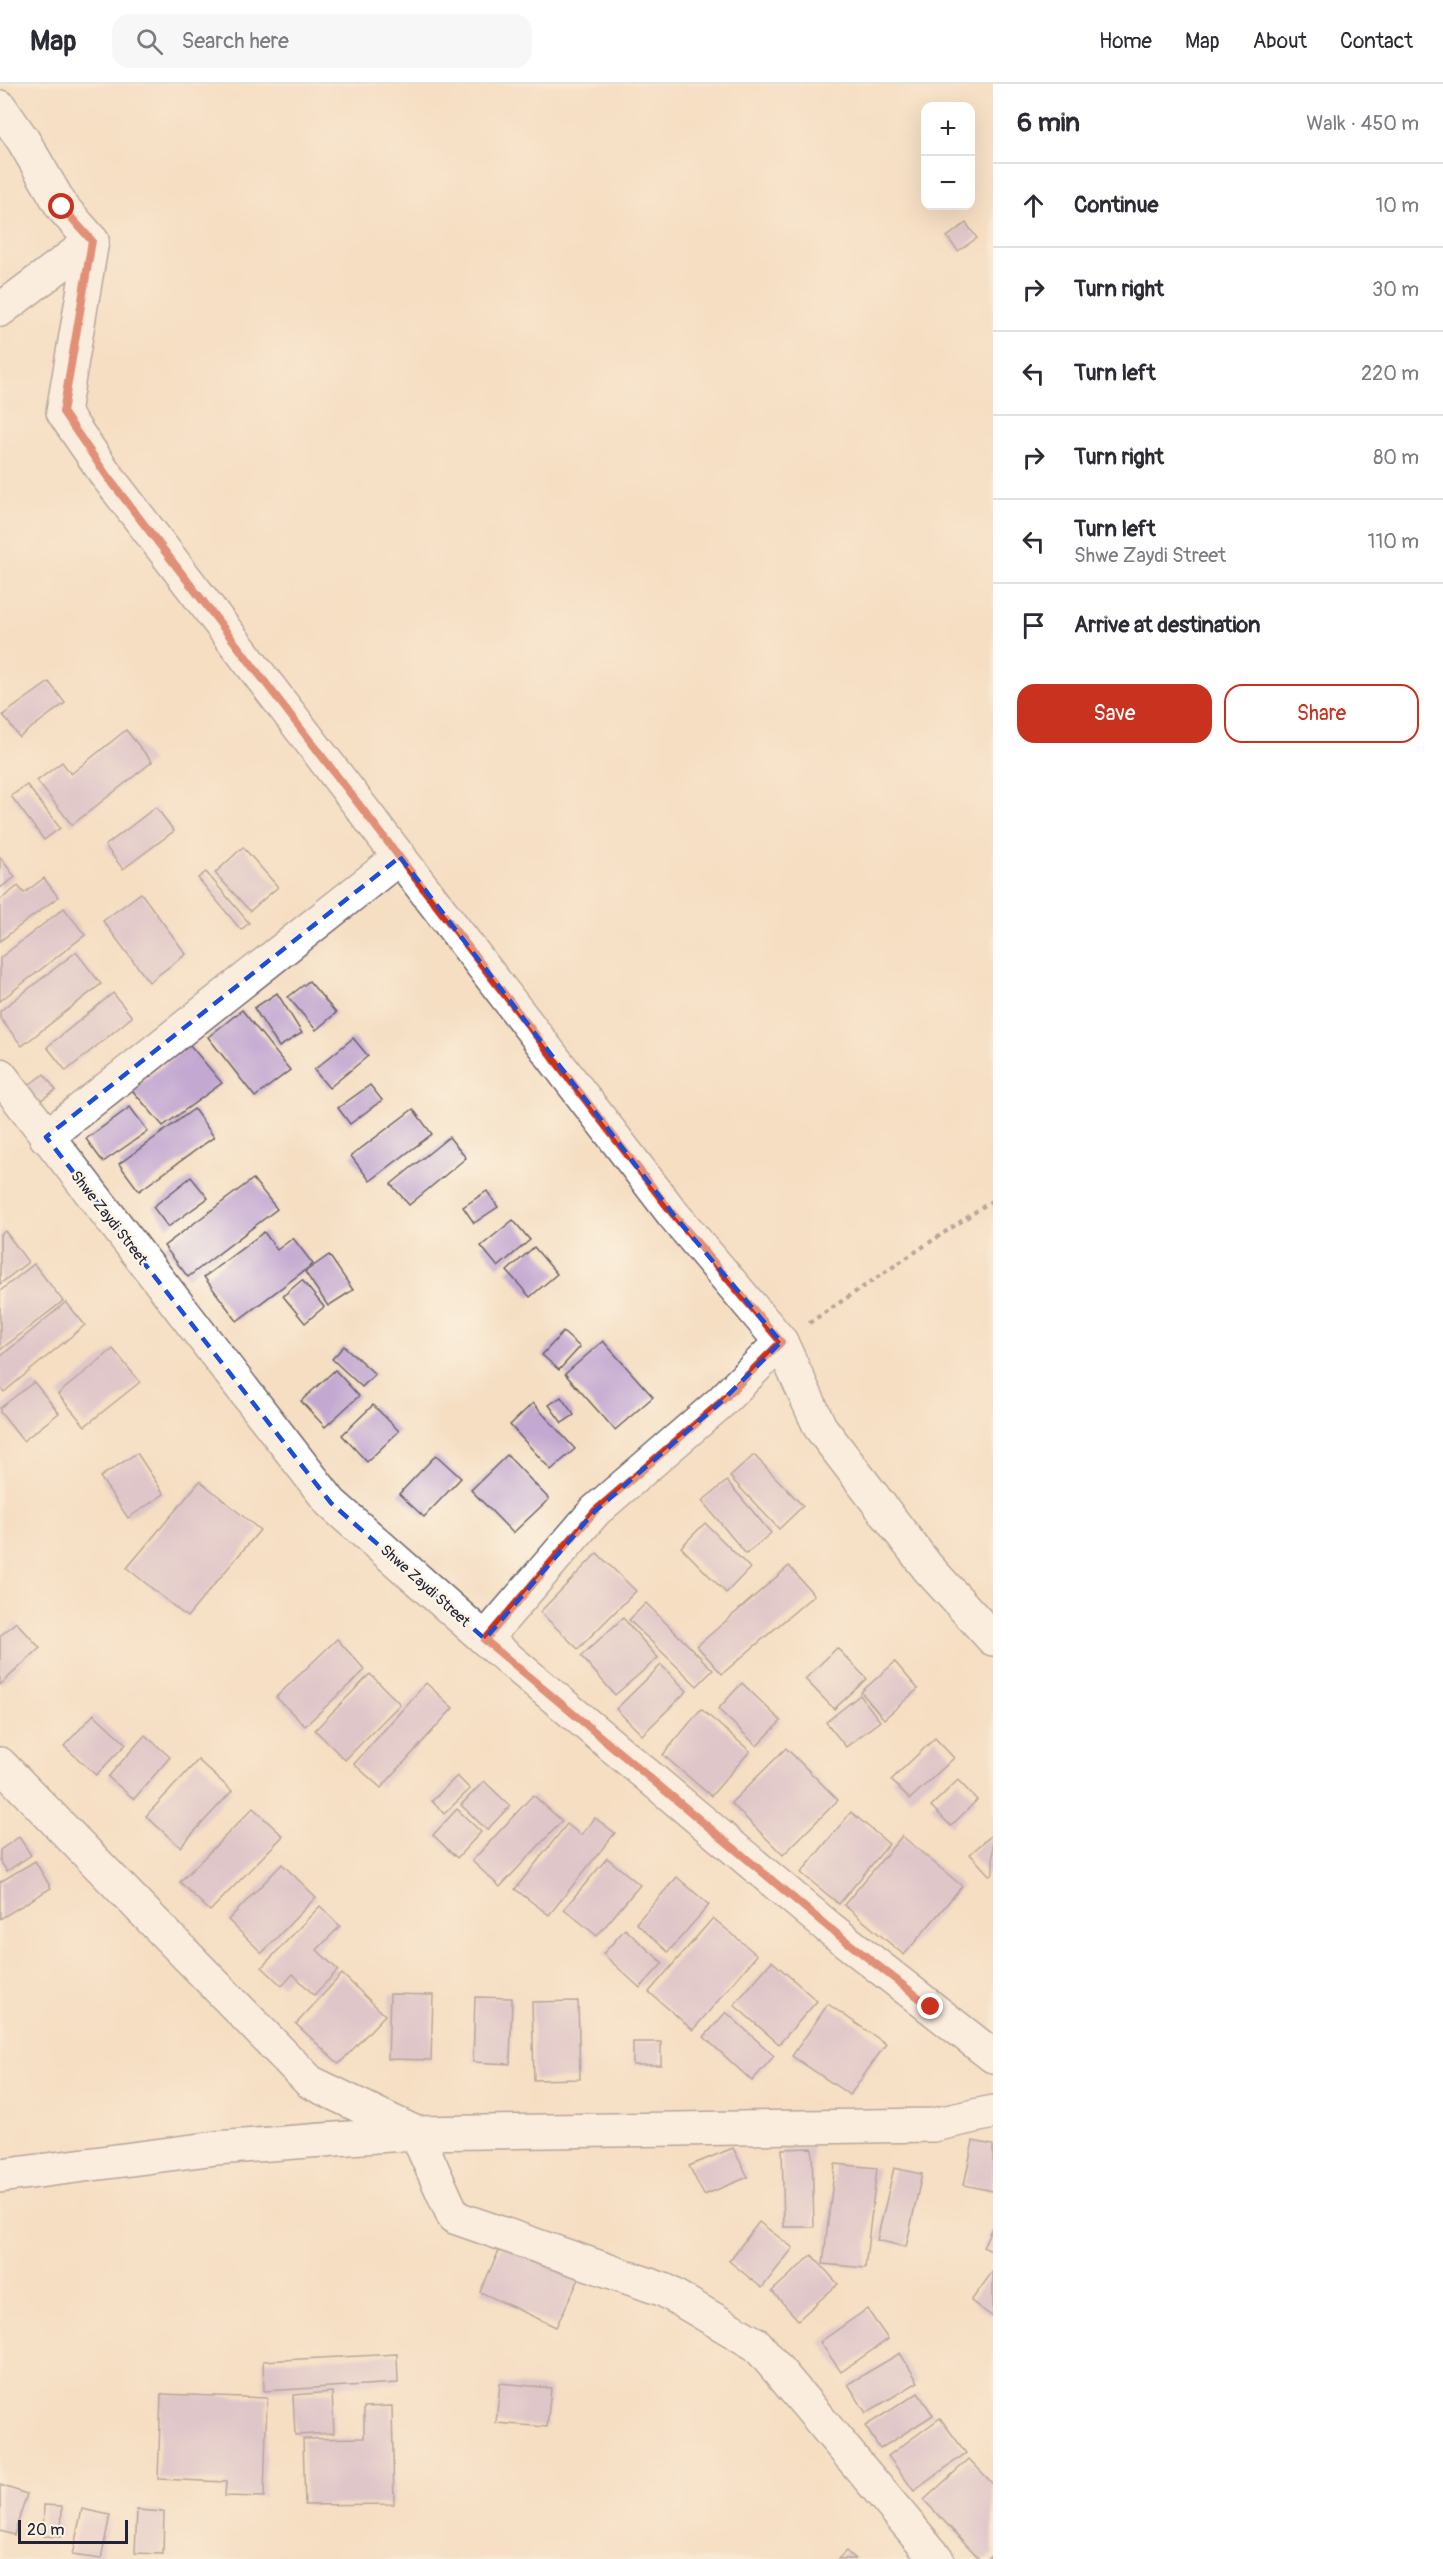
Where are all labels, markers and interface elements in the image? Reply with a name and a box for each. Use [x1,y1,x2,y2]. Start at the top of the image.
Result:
search box [112,14,532,68]
text: Map [30,24,76,59]
icon: search [133,25,166,58]
text: Search here [181,27,289,55]
text: Home [1099,28,1152,55]
text: Map [1185,28,1220,55]
text: About [1253,28,1307,55]
text: Contact [1340,28,1413,55]
map controls [921,102,975,210]
button: + [921,102,975,156]
text: 6 min [1017,107,1080,139]
text: Walk · 450 m [1306,111,1419,136]
button: − [921,156,975,210]
icon: ahead [1017,189,1050,222]
text: Continue [1074,191,1158,219]
route start [48,193,74,219]
text: 10 m [1375,193,1419,218]
icon: right [1017,273,1050,306]
text: Turn right [1074,275,1164,303]
text: 30 m [1372,277,1419,302]
icon: left [1017,357,1050,390]
text: Turn left [1074,359,1156,387]
text: 220 m [1361,361,1419,386]
icon: right [1017,441,1050,474]
text: Turn right [1074,443,1164,471]
text: 80 m [1373,445,1419,470]
text: Turn left [1074,515,1156,543]
icon: left [1017,525,1050,558]
text: 110 m [1368,529,1419,554]
text: Shwe Zaydi Street [1074,543,1226,568]
icon: arrive [1017,609,1050,642]
text: Arrive at destination [1074,611,1260,639]
button: Save [1017,684,1212,743]
button: Share [1224,684,1419,743]
street label: Shwe Zaydi Street [66,1167,152,1270]
street label: Shwe Zaydi Street [376,1541,474,1632]
route end [917,1993,943,2019]
scale bar [18,2517,128,2544]
text: 20 m [27,2520,65,2540]

